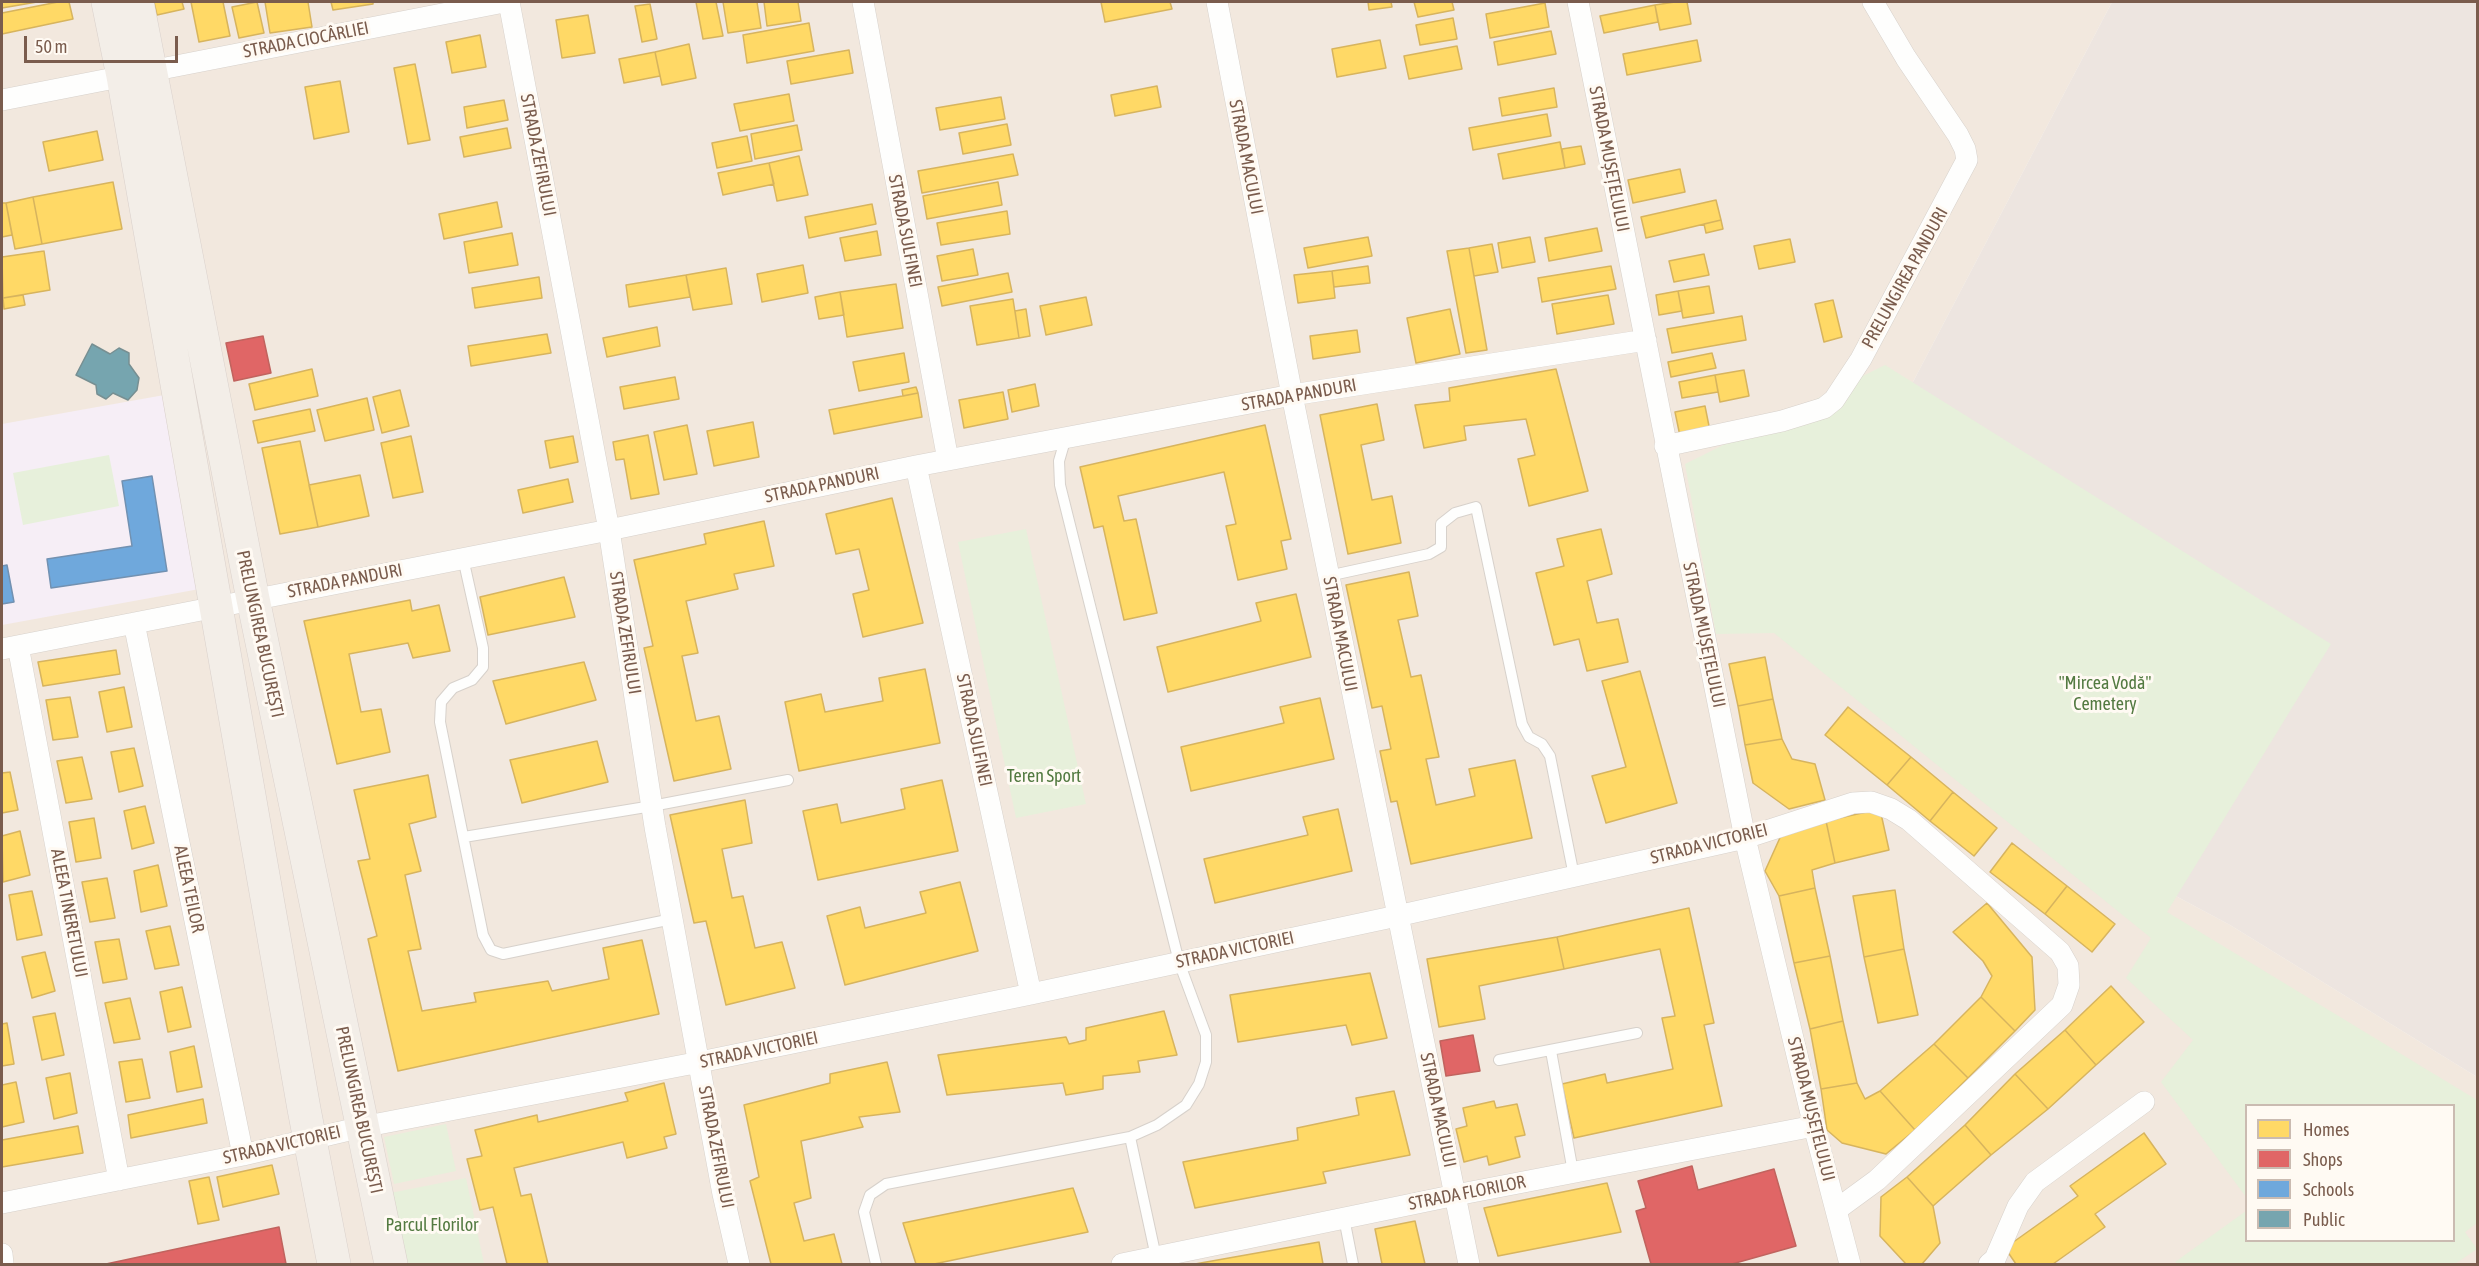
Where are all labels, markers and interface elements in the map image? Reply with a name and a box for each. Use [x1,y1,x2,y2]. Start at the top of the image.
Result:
street label: STRADA CIOCÂRLIEI [241,17,371,63]
scale bar [27,24,182,62]
text: 50 m [35,36,67,57]
street label: STRADA MUȘEȚELULUI [1584,84,1634,234]
street label: STRADA ZEFIRULUI [516,92,560,218]
street label: STRADA MACULUI [1224,98,1268,216]
street label: STRADA SULFINEI [883,173,927,289]
street label: PRELUNGIREA PANDURI [1857,204,1953,352]
street label: STRADA PANDURI [1240,374,1358,416]
street label: STRADA PANDURI [763,462,881,508]
street label: PRELUNGIREA BUCUREȘTI [232,548,288,720]
street label: STRADA PANDURI [286,559,404,603]
street label: STRADA MUȘEȚELULUI [1678,560,1730,710]
street label: STRADA ZEFIRULUI [605,570,645,696]
street label: STRADA MACULUI [1318,575,1362,693]
street label: STRADA SULFINEI [952,672,996,788]
park label: "Mircea Vodă" Cemetery [2059,672,2151,714]
park label: Teren Sport [1007,765,1081,787]
street label: STRADA VICTORIEI [1648,819,1770,869]
street label: ALEEA TEILOR [169,843,209,935]
street label: ALEEA TINERETULUI [46,847,92,979]
street label: STRADA VICTORIEI [1174,927,1296,973]
street label: PRELUNGIREA BUCUREȘTI [331,1024,387,1196]
street label: STRADA VICTORIEI [698,1027,820,1073]
street label: STRADA MUȘEȚELULUI [1783,1035,1839,1183]
street label: STRADA MACULUI [1415,1051,1461,1169]
street label: STRADA ZEFIRULUI [694,1084,738,1210]
legend [2245,1104,2455,1242]
text: Homes [2303,1119,2349,1140]
street label: STRADA VICTORIEI [221,1121,343,1169]
text: Shops [2303,1149,2343,1170]
street label: STRADA FLORILOR [1407,1171,1527,1215]
text: Schools [2303,1179,2354,1200]
text: Public [2303,1209,2345,1230]
park label: Parcul Florilor [386,1214,478,1236]

